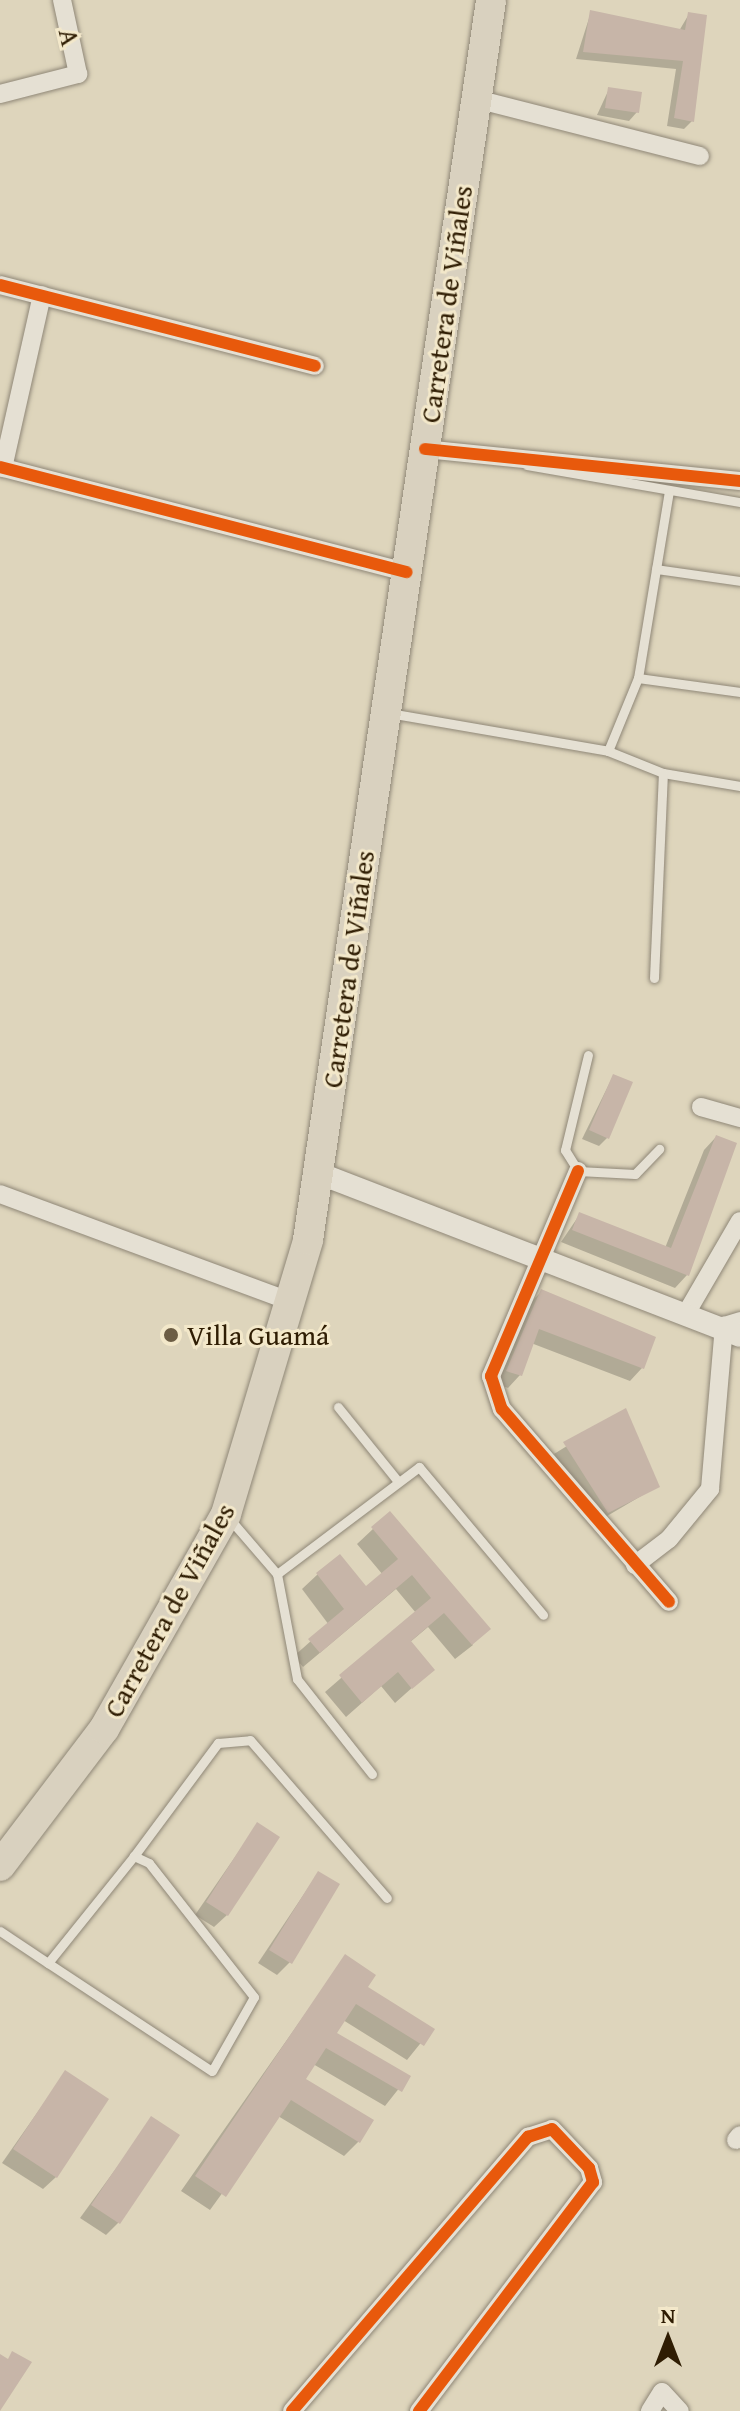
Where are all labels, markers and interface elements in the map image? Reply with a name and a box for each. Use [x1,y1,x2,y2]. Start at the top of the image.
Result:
street label: A [52,25,88,49]
street label: Carretera de Viñales [413,183,479,425]
street label: Carretera de Viñales [315,848,381,1090]
place label: Villa Guamá [187,1318,329,1352]
marker: Villa Guamá [162,1326,180,1344]
street label: Carretera de Viñales [96,1497,242,1723]
north arrow [628,2299,708,2379]
text: N [661,2299,675,2331]

